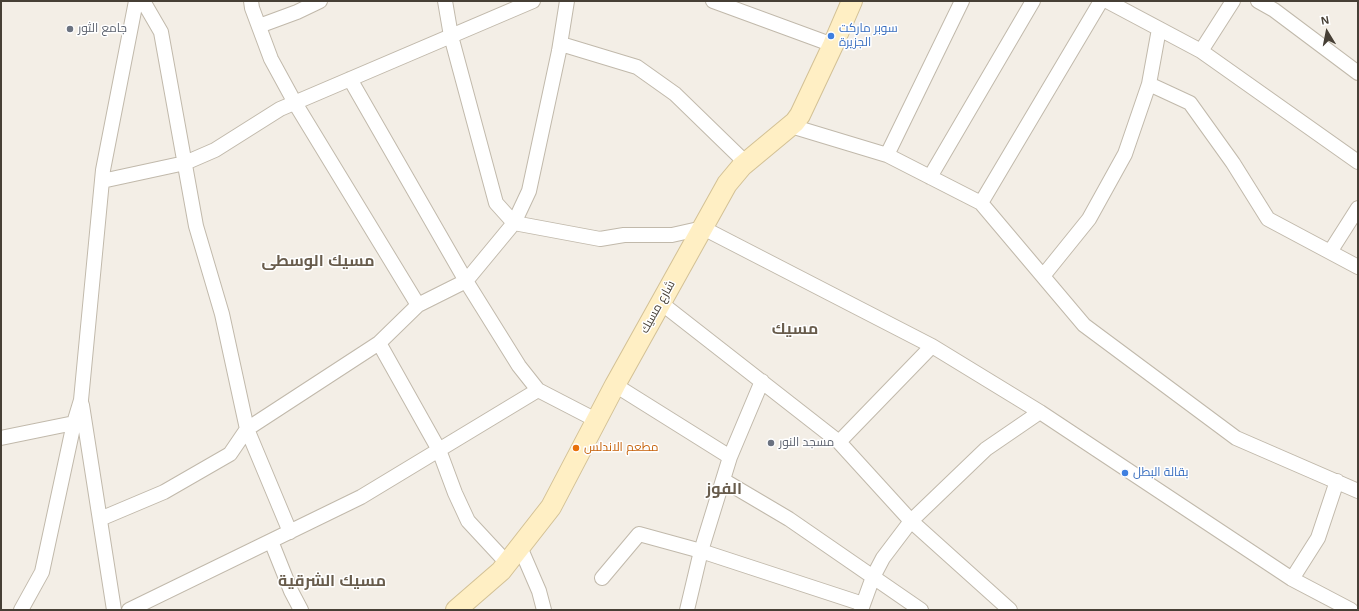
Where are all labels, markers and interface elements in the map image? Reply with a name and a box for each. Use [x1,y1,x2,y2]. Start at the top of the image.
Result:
north arrow [1307,12,1347,52]
text: N [1320,14,1330,27]
place label: جامع الثور [78,22,127,36]
place label: سوبر ماركت الجزيرة [839,22,898,50]
marker: جامع الثور [65,24,75,34]
marker: سوبر ماركت الجزيرة [826,31,836,41]
district label: مسيك الوسطى [261,252,375,272]
street label: شارع مسيك [638,278,678,336]
district label: مسيك [772,320,818,340]
place label: مسجد النور [779,436,834,450]
marker: مسجد النور [766,438,776,448]
place label: مطعم الاندلس [584,441,658,455]
marker: مطعم الاندلس [571,443,581,453]
place label: بقالة البطل [1133,466,1188,480]
marker: بقالة البطل [1120,468,1130,478]
district label: الفوز [706,480,742,500]
district label: مسيك الشرقية [278,572,386,592]

